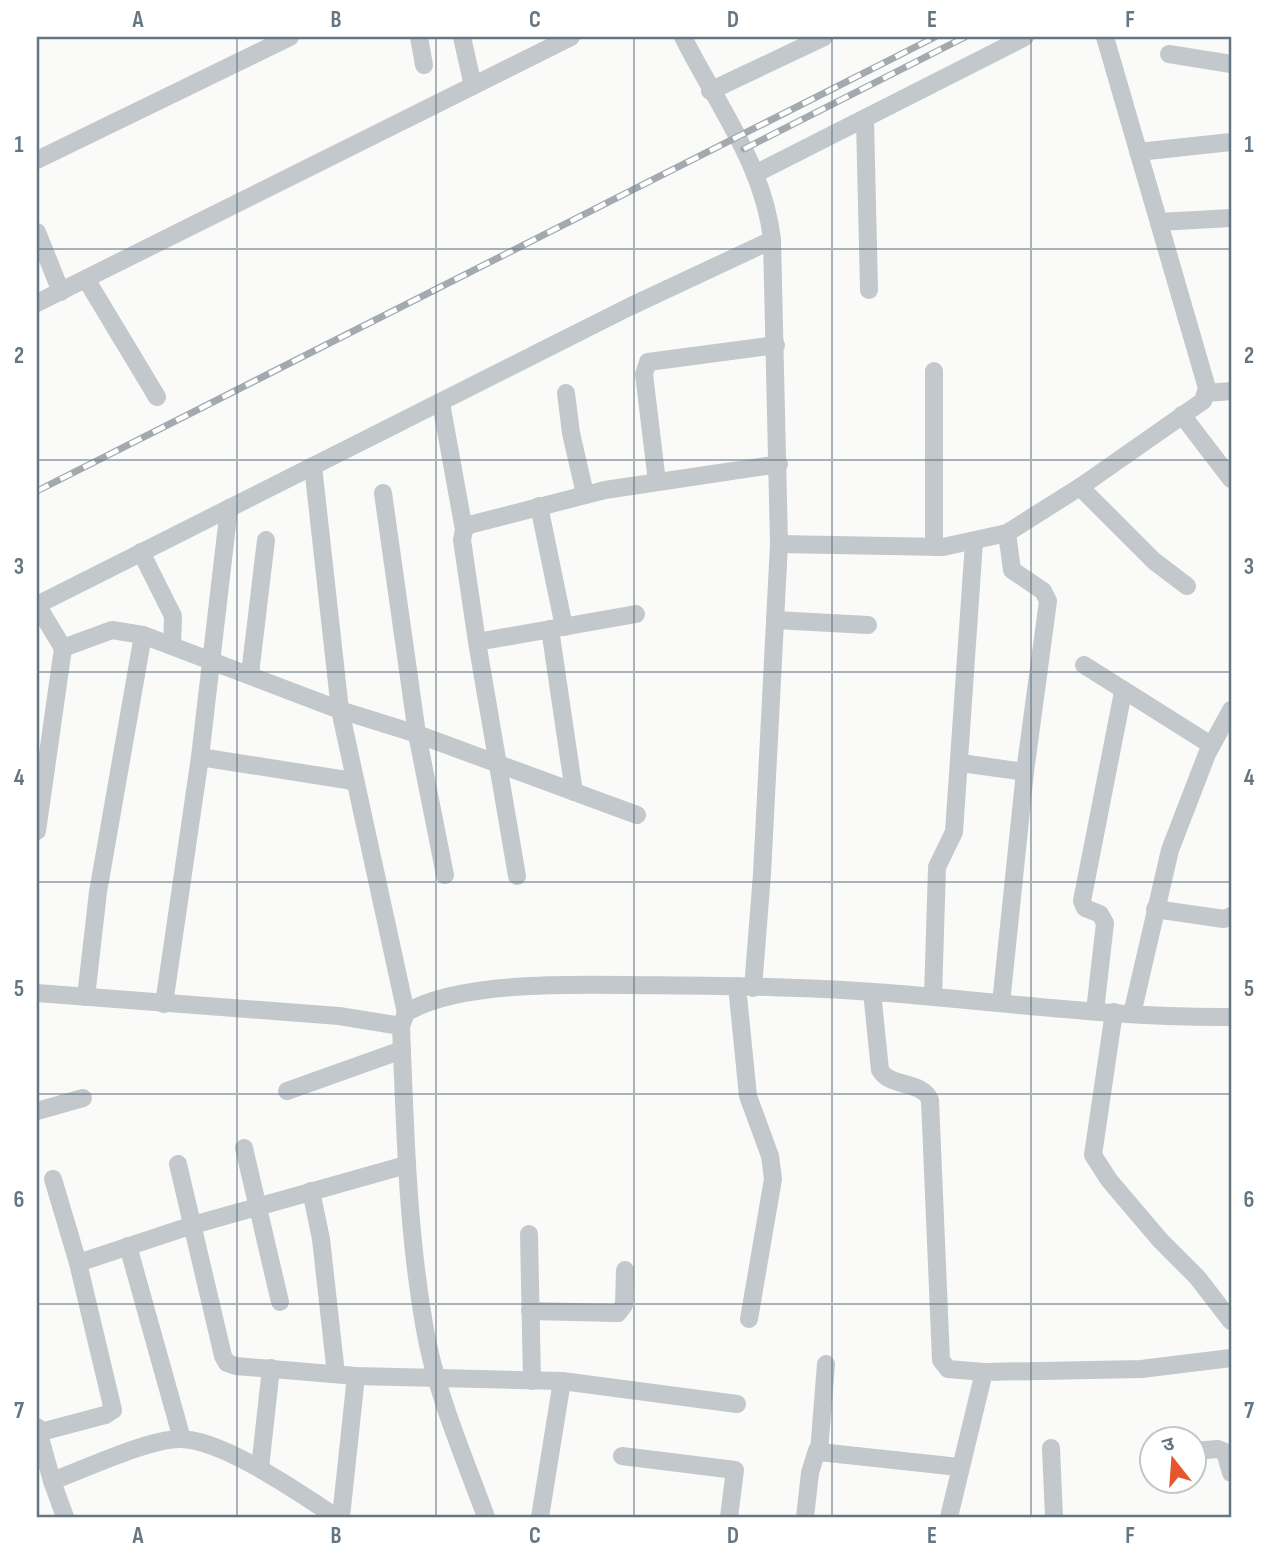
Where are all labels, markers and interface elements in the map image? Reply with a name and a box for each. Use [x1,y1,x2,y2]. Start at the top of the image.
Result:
text: A [132,6,145,34]
text: B [331,6,342,34]
text: C [529,6,541,34]
text: D [727,6,739,34]
text: E [927,6,937,34]
text: F [1125,6,1135,34]
text: 1 [14,131,24,159]
text: 1 [1244,131,1254,159]
text: 2 [14,342,24,370]
text: 2 [1244,342,1254,370]
text: 3 [14,553,24,581]
text: 3 [1244,553,1254,581]
text: 4 [14,764,25,792]
text: 4 [1244,764,1255,792]
text: 5 [14,975,24,1003]
text: 5 [1244,975,1254,1003]
text: 6 [14,1186,24,1214]
text: 6 [1244,1186,1254,1214]
text: 7 [14,1397,24,1425]
text: 7 [1244,1397,1254,1425]
north arrow [1138,1424,1208,1494]
text: उ [1160,1432,1178,1458]
text: A [132,1522,145,1550]
text: B [331,1522,342,1550]
text: C [529,1522,541,1550]
text: D [727,1522,739,1550]
text: E [927,1522,937,1550]
text: F [1125,1522,1135,1550]

